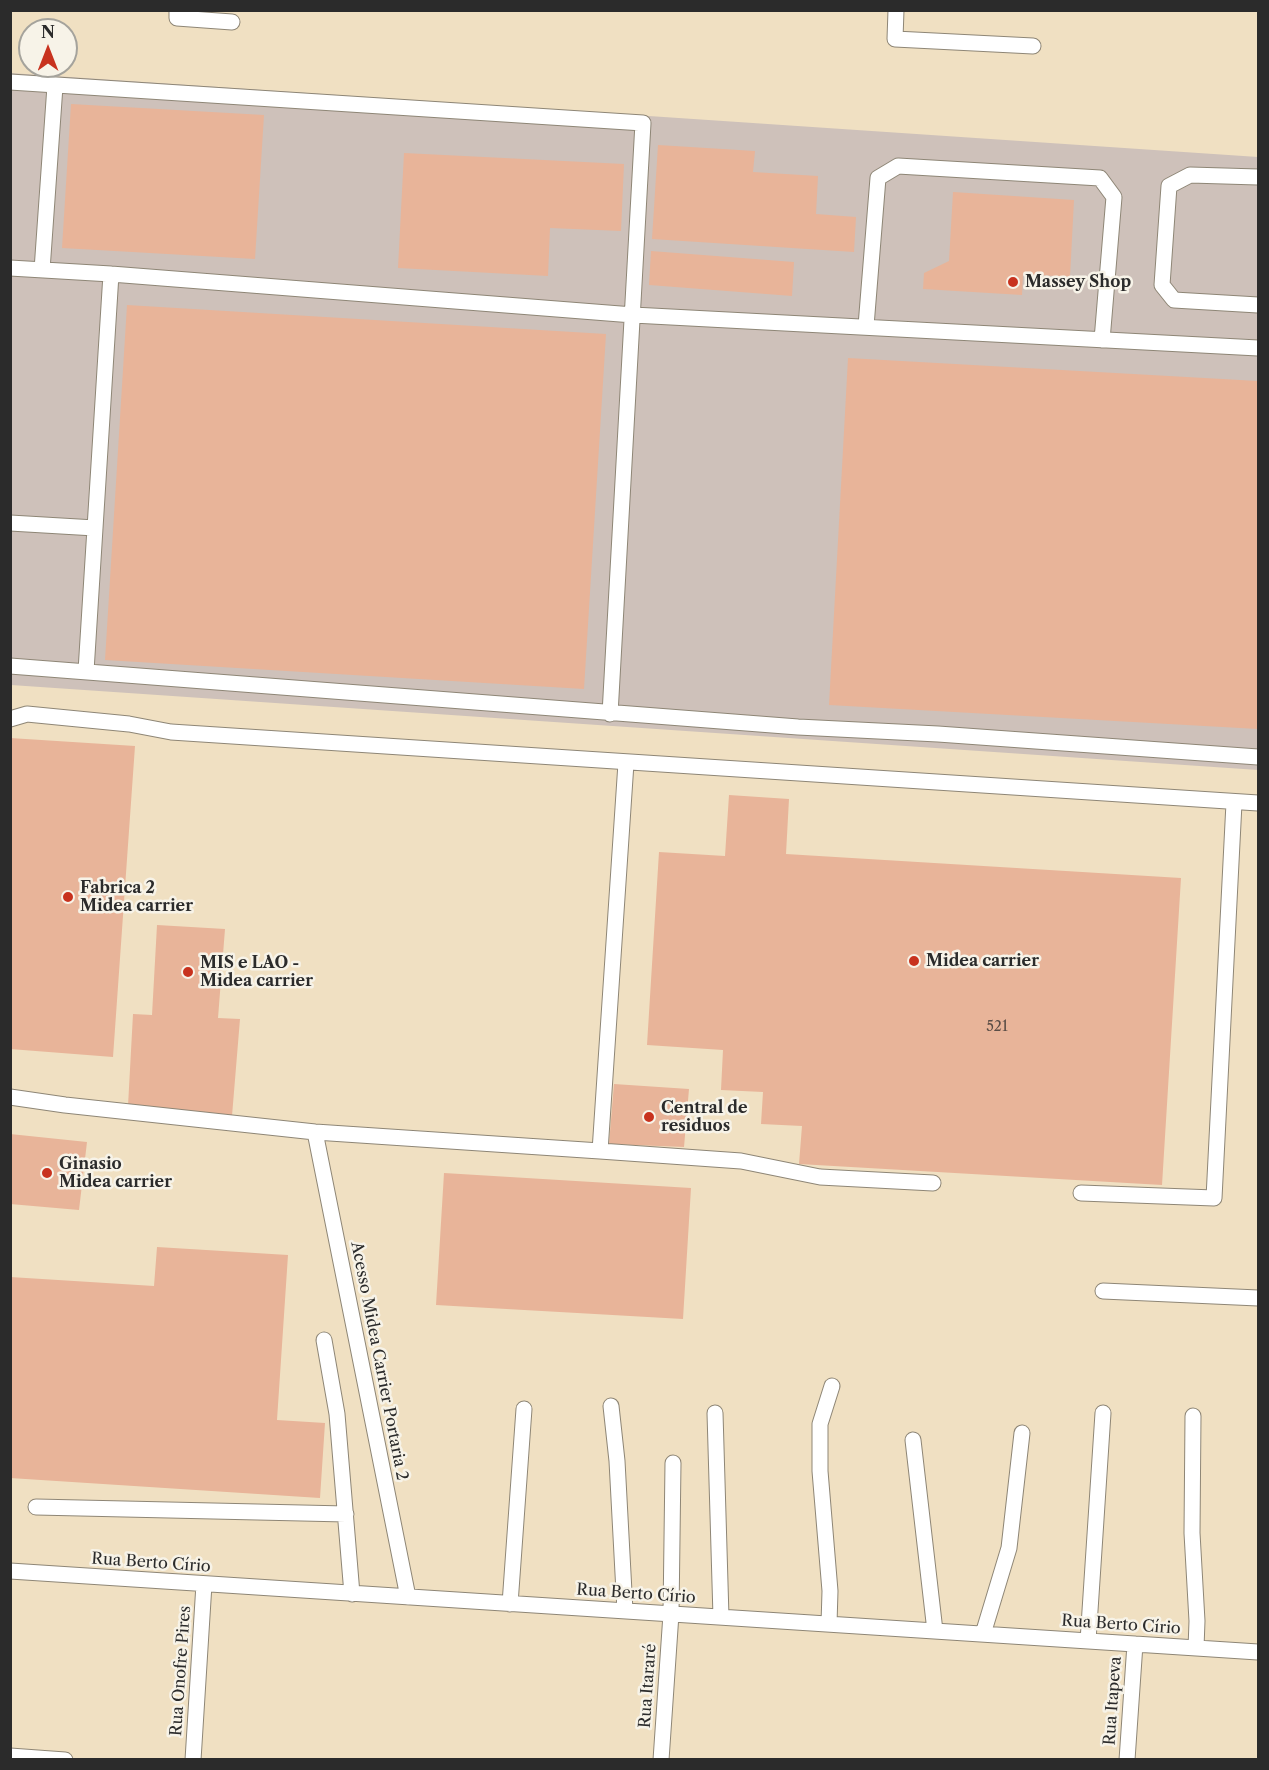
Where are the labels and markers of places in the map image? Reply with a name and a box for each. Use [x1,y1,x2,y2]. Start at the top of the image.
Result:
place label: Massey Shop [1025,272,1131,292]
marker: Massey Shop [1006,275,1020,289]
place label: Fabrica 2 Midea carrier [80,878,193,916]
marker: Fabrica 2 Midea carrier [61,890,75,904]
place label: Midea carrier [926,951,1039,971]
place label: MIS e LAO - Midea carrier [200,953,313,991]
marker: Midea carrier [907,954,921,968]
marker: MIS e LAO - Midea carrier [181,965,195,979]
place label: Central de residuos [661,1098,748,1136]
marker: Central de residuos [642,1110,656,1124]
place label: Ginasio Midea carrier [59,1154,172,1192]
marker: Ginasio Midea carrier [40,1166,54,1180]

